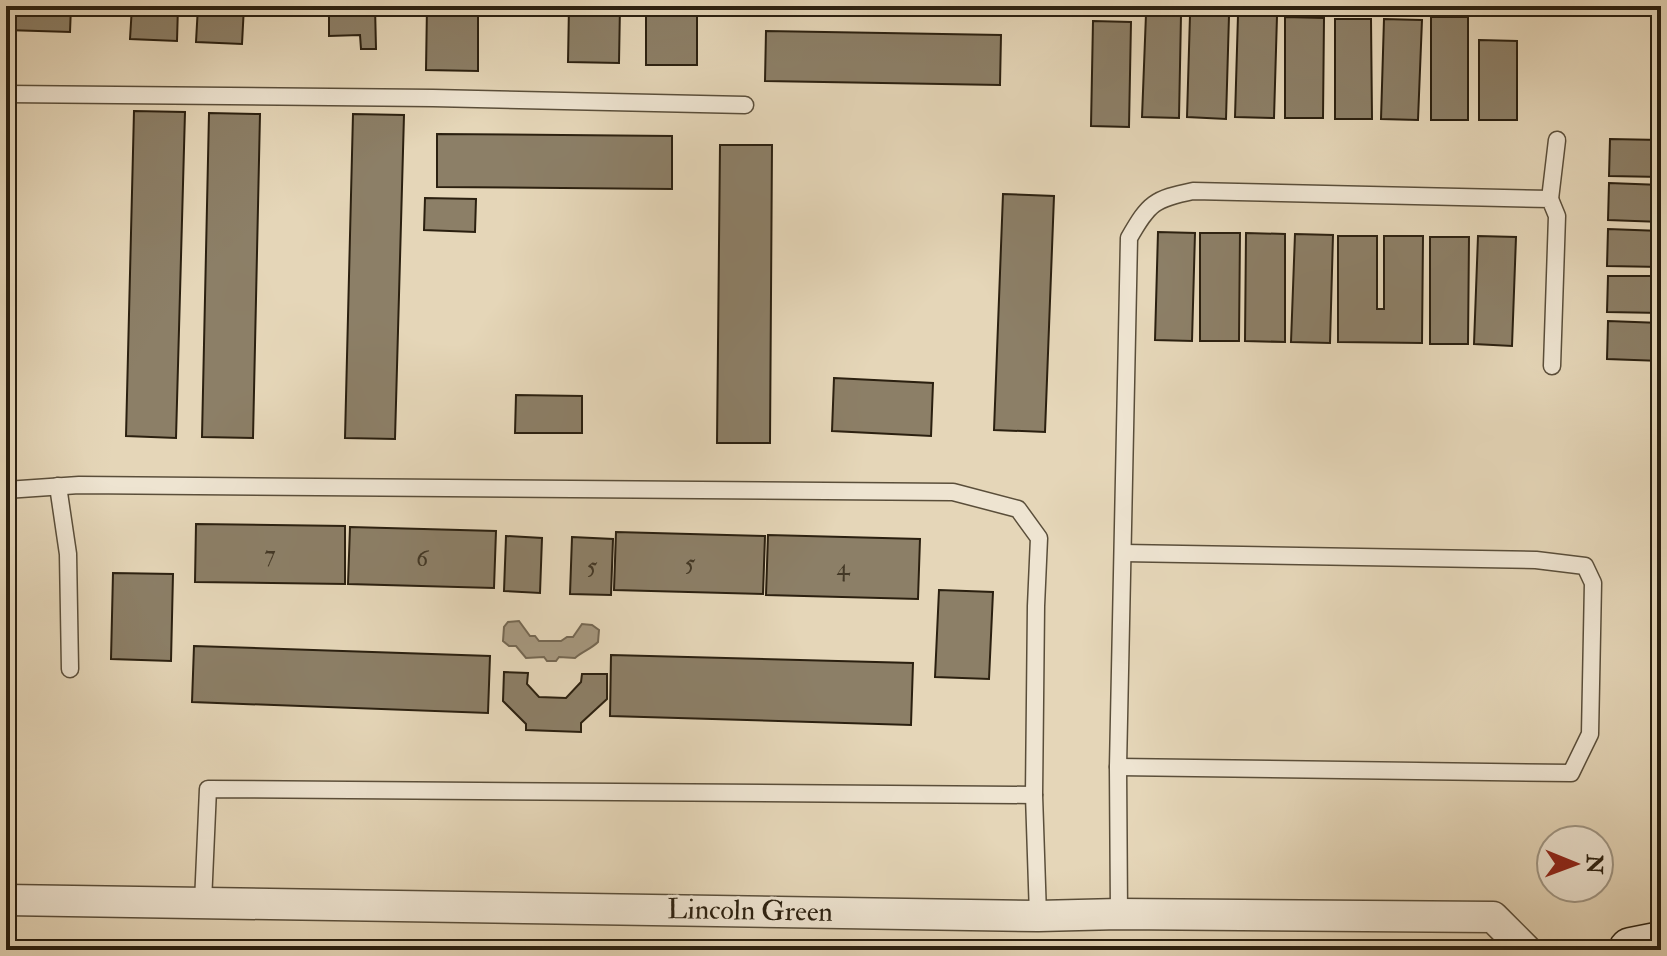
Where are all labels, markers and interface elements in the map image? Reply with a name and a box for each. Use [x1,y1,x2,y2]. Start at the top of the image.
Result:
house number: 7 [264,539,276,570]
house number: 6 [416,543,430,574]
house number: 5 [685,548,696,579]
house number: 5 [587,551,598,582]
house number: 4 [837,552,851,583]
north arrow [1535,824,1615,904]
text: N [1580,853,1608,875]
street label: Lincoln Green [667,892,833,930]

